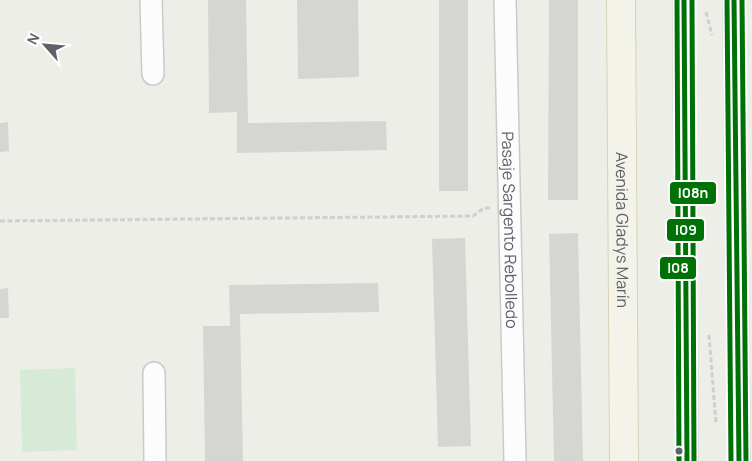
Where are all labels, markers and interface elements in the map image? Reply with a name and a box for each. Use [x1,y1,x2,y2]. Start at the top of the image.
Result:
north arrow [20,20,70,70]
text: N [22,30,44,48]
street label: Pasaje Sargento Rebolledo [497,131,523,329]
street label: Avenida Gladys Marín [611,152,634,308]
line badge: I08n [669,181,717,205]
text: I08n [678,183,708,202]
line badge: I09 [666,218,705,242]
text: I09 [675,220,697,239]
line badge: I08 [659,256,697,280]
text: I08 [667,258,689,277]
unlabelled marker [674,446,684,456]

